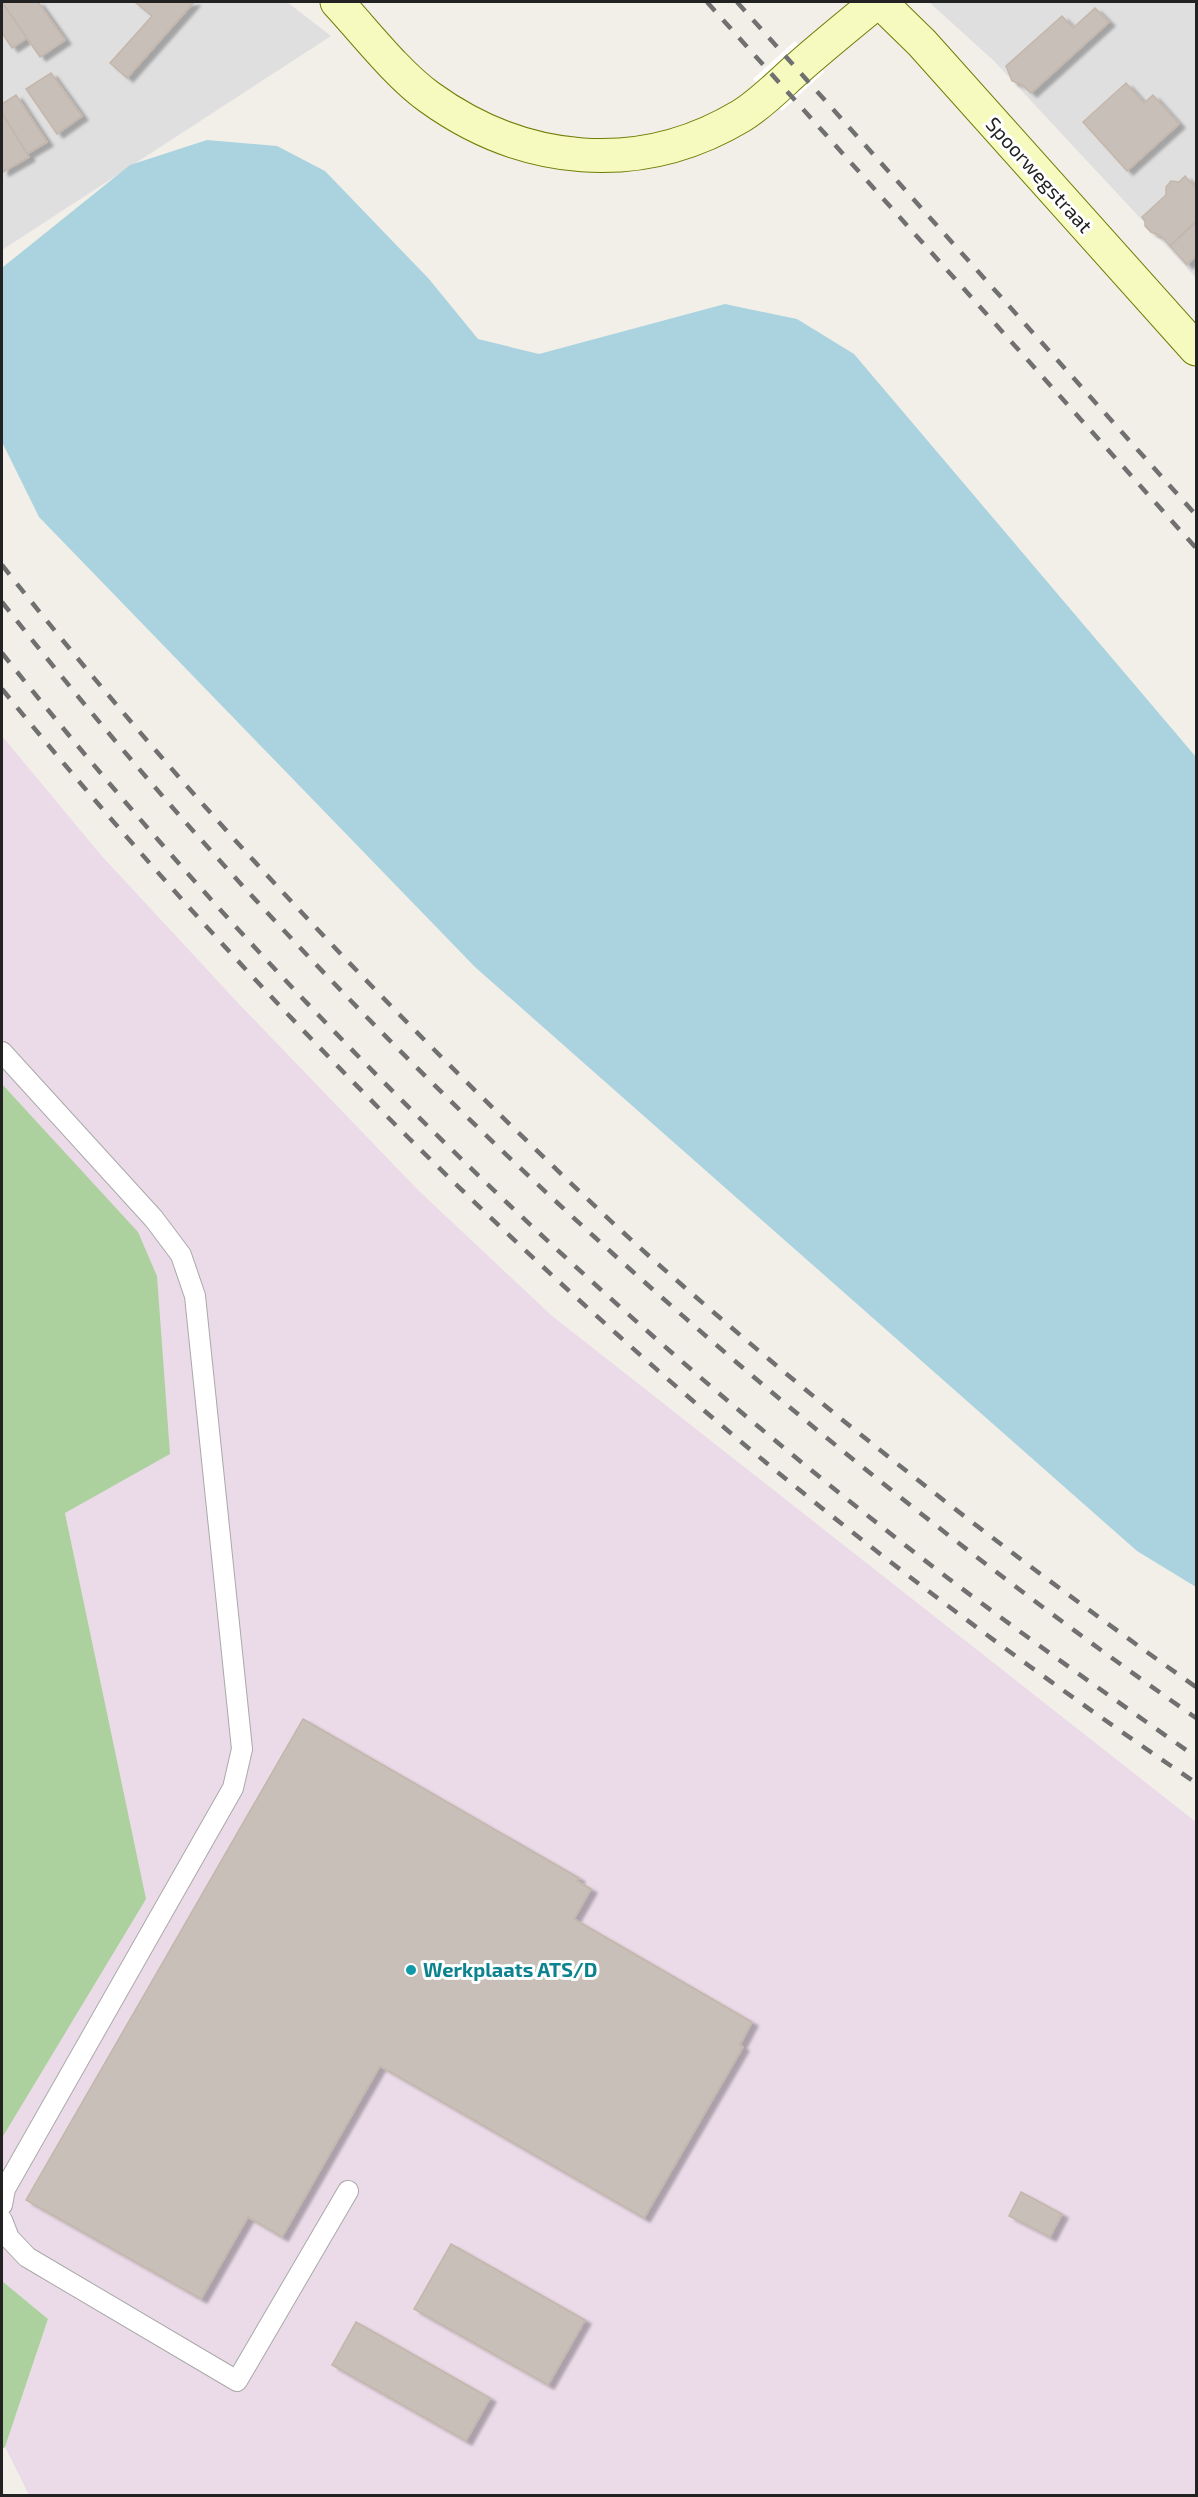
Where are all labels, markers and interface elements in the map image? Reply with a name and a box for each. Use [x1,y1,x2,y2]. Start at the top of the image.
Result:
street label: Spoorwegstraat [982,112,1098,237]
place label: Werkplaats ATS/D [423,1957,597,1981]
marker: Werkplaats ATS/D [404,1963,418,1977]

